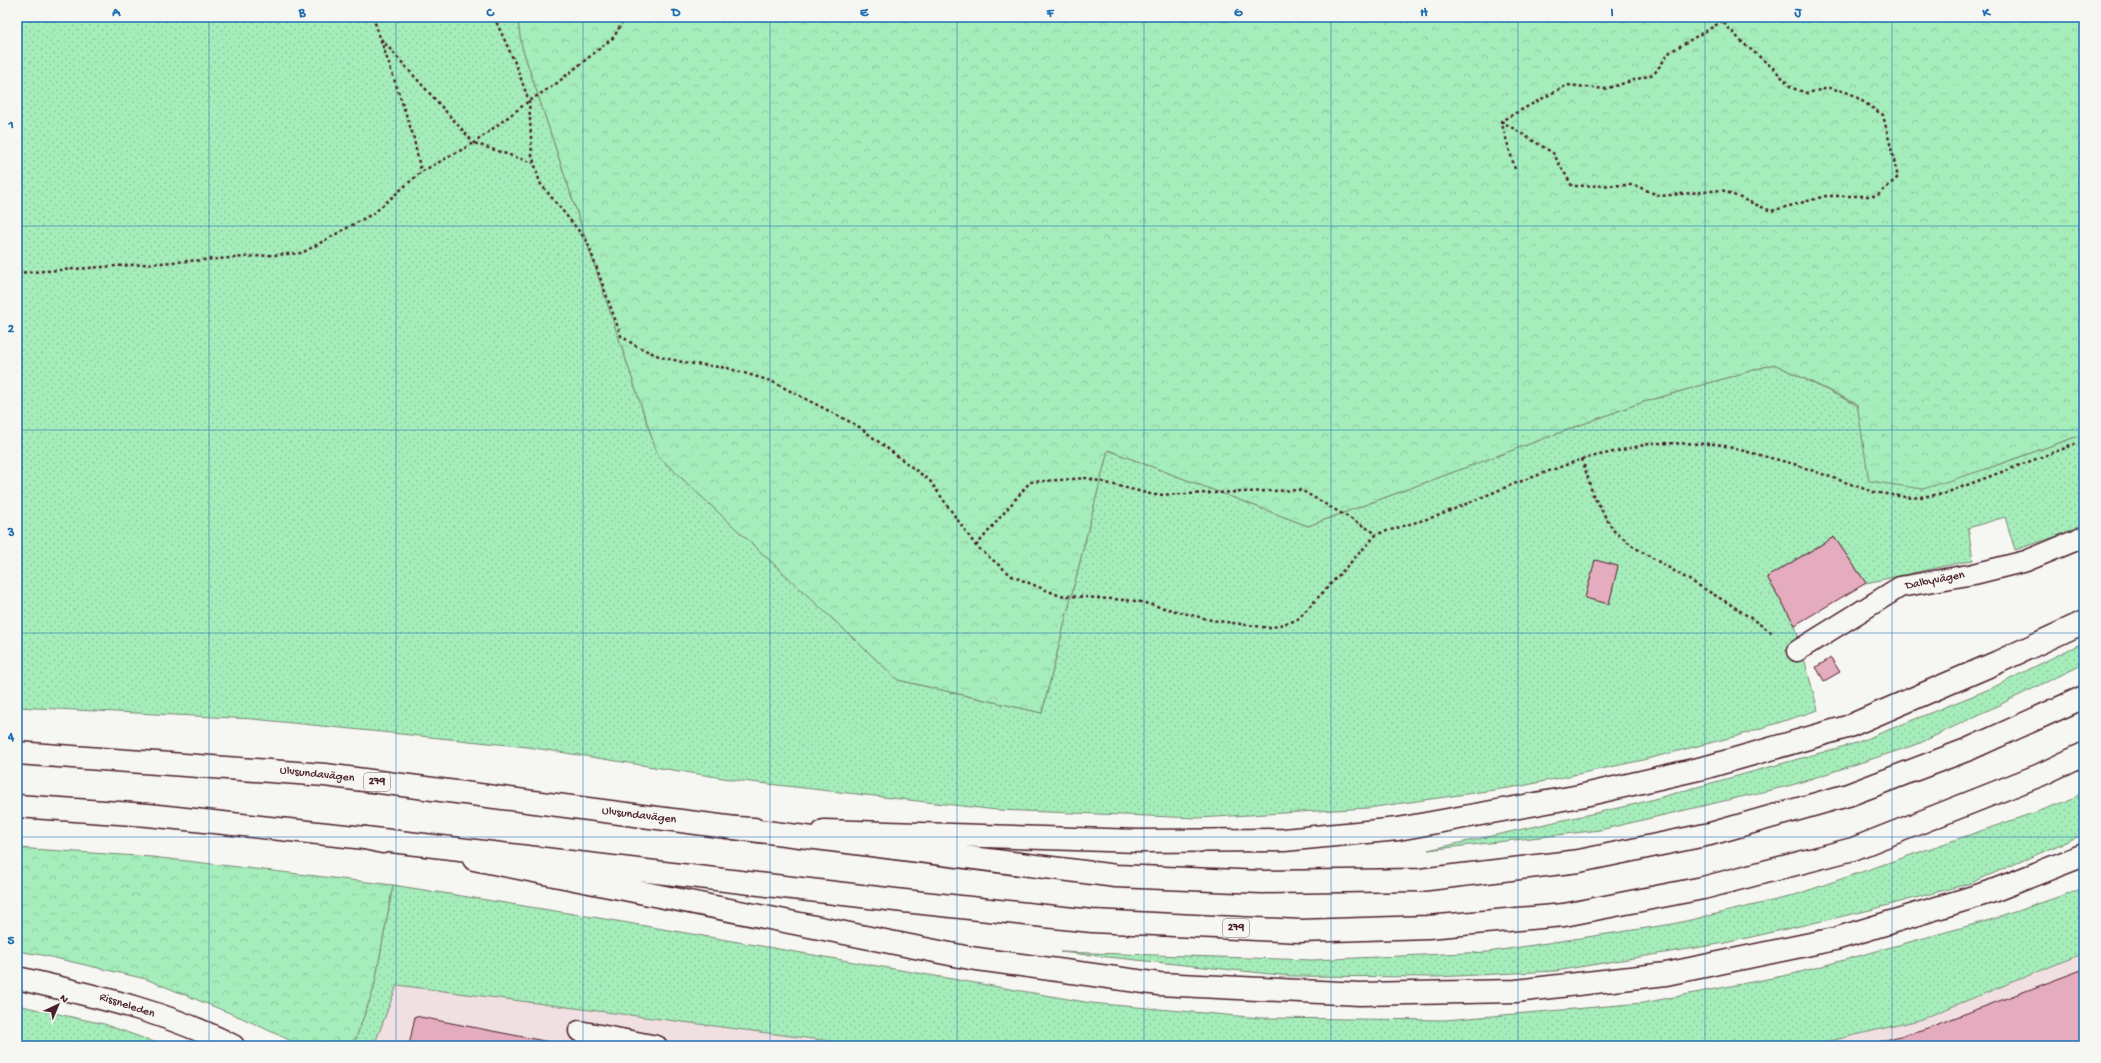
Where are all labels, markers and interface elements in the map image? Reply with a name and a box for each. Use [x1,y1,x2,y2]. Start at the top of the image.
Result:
text: A [111,6,121,21]
text: B [298,6,307,21]
text: C [485,6,495,21]
text: D [671,6,681,21]
text: E [860,6,869,21]
text: F [1046,6,1055,21]
text: G [1234,6,1243,21]
text: H [1420,6,1428,21]
text: I [1610,6,1614,21]
text: J [1794,6,1803,21]
text: K [1981,6,1991,21]
text: 1 [7,118,14,133]
text: 2 [8,322,15,337]
text: 3 [7,526,15,541]
street label: Dalbyvägen [1903,568,1966,594]
text: 4 [7,730,15,745]
street label: Ulvsundavägen [279,764,355,786]
road number: 279 [364,773,390,791]
street label: Ulvsundavägen [601,804,677,828]
road number: 279 [1223,919,1249,937]
text: 5 [8,934,15,949]
north arrow [38,985,78,1025]
street label: Rissneleden [98,990,157,1022]
text: N [57,992,70,1006]

